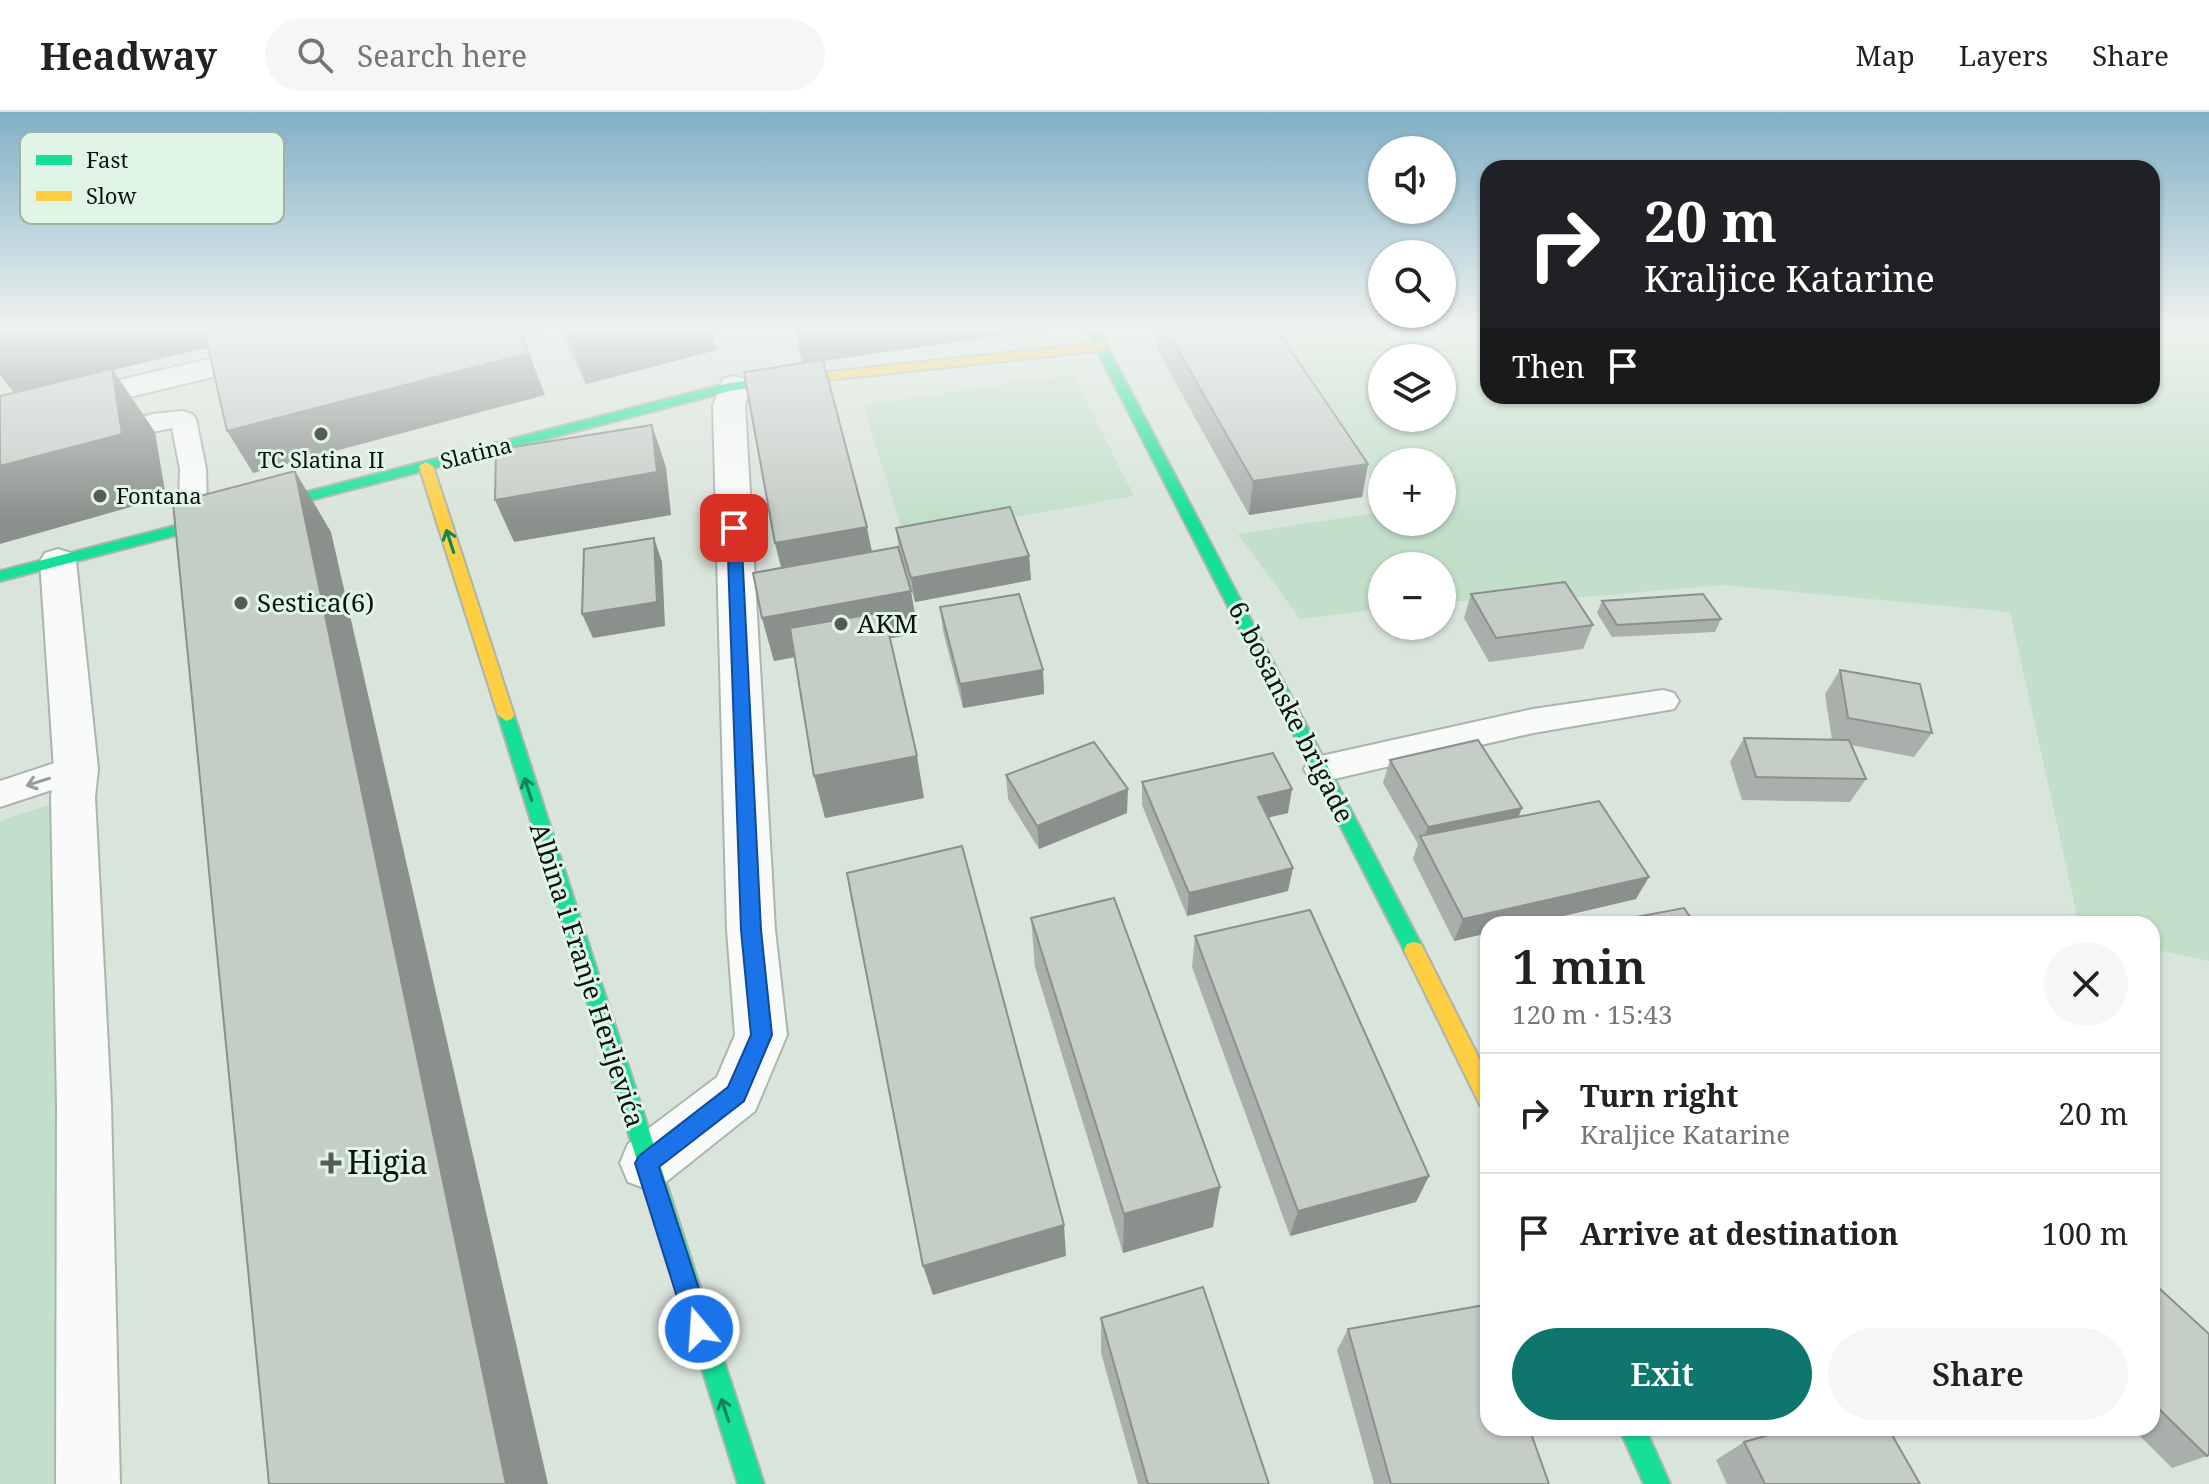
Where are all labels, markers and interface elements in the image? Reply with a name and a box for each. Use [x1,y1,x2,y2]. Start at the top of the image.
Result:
search box [265,19,825,91]
text: Headway [40,29,217,81]
icon: search [293,33,337,77]
text: Search here [357,35,527,76]
text: Map [1856,36,1915,74]
text: Layers [1959,36,2048,74]
text: Share [2092,36,2169,74]
legend [20,132,284,224]
map controls [1368,136,1456,640]
button: sound [1368,136,1456,224]
text: Fast [86,144,128,174]
text: Slow [86,180,136,210]
text: 20 m [1644,182,1777,258]
icon: right [1512,192,1616,296]
button: search [1368,240,1456,328]
text: Kraljice Katarine [1644,254,1935,303]
button: layers [1368,344,1456,432]
icon: arrive [1601,344,1645,388]
text: Then [1512,346,1585,387]
marker: TC Slatina II [312,425,330,443]
street label: Slatina [437,429,515,475]
place label: TC Slatina II [258,444,384,474]
button: + [1368,448,1456,536]
place label: Fontana [116,480,202,510]
marker: Fontana [91,487,109,505]
pin [700,494,768,562]
icon: arrive [712,506,756,550]
one-way arrow [442,529,456,554]
button: − [1368,552,1456,640]
place label: Sestica(6) [257,584,374,620]
marker: Sestica(6) [232,594,250,612]
street label: 6. bosanske brigade [1220,595,1363,828]
place label: AKM [857,605,918,641]
marker: AKM [832,615,850,633]
one-way arrow [26,776,51,790]
one-way arrow [520,777,534,802]
street label: Albina i Franje Herljevića [522,818,654,1132]
text: 1 min [1512,933,1646,998]
button: close [2044,942,2128,1026]
text: 120 m · 15:43 [1512,996,1673,1032]
text: Turn right [1580,1075,1738,1116]
icon: right [1512,1091,1556,1135]
text: 20 m [2058,1093,2128,1134]
text: Kraljice Katarine [1580,1116,1790,1152]
place label: Higia [347,1140,428,1183]
marker: Higia [322,1154,340,1172]
icon: arrive [1512,1211,1556,1255]
text: Arrive at destination [1580,1213,1899,1254]
text: 100 m [2042,1213,2128,1254]
position arrow [657,1287,741,1371]
button: Exit [1512,1328,1812,1420]
button: Share [1828,1328,2128,1420]
one-way arrow [717,1398,732,1423]

